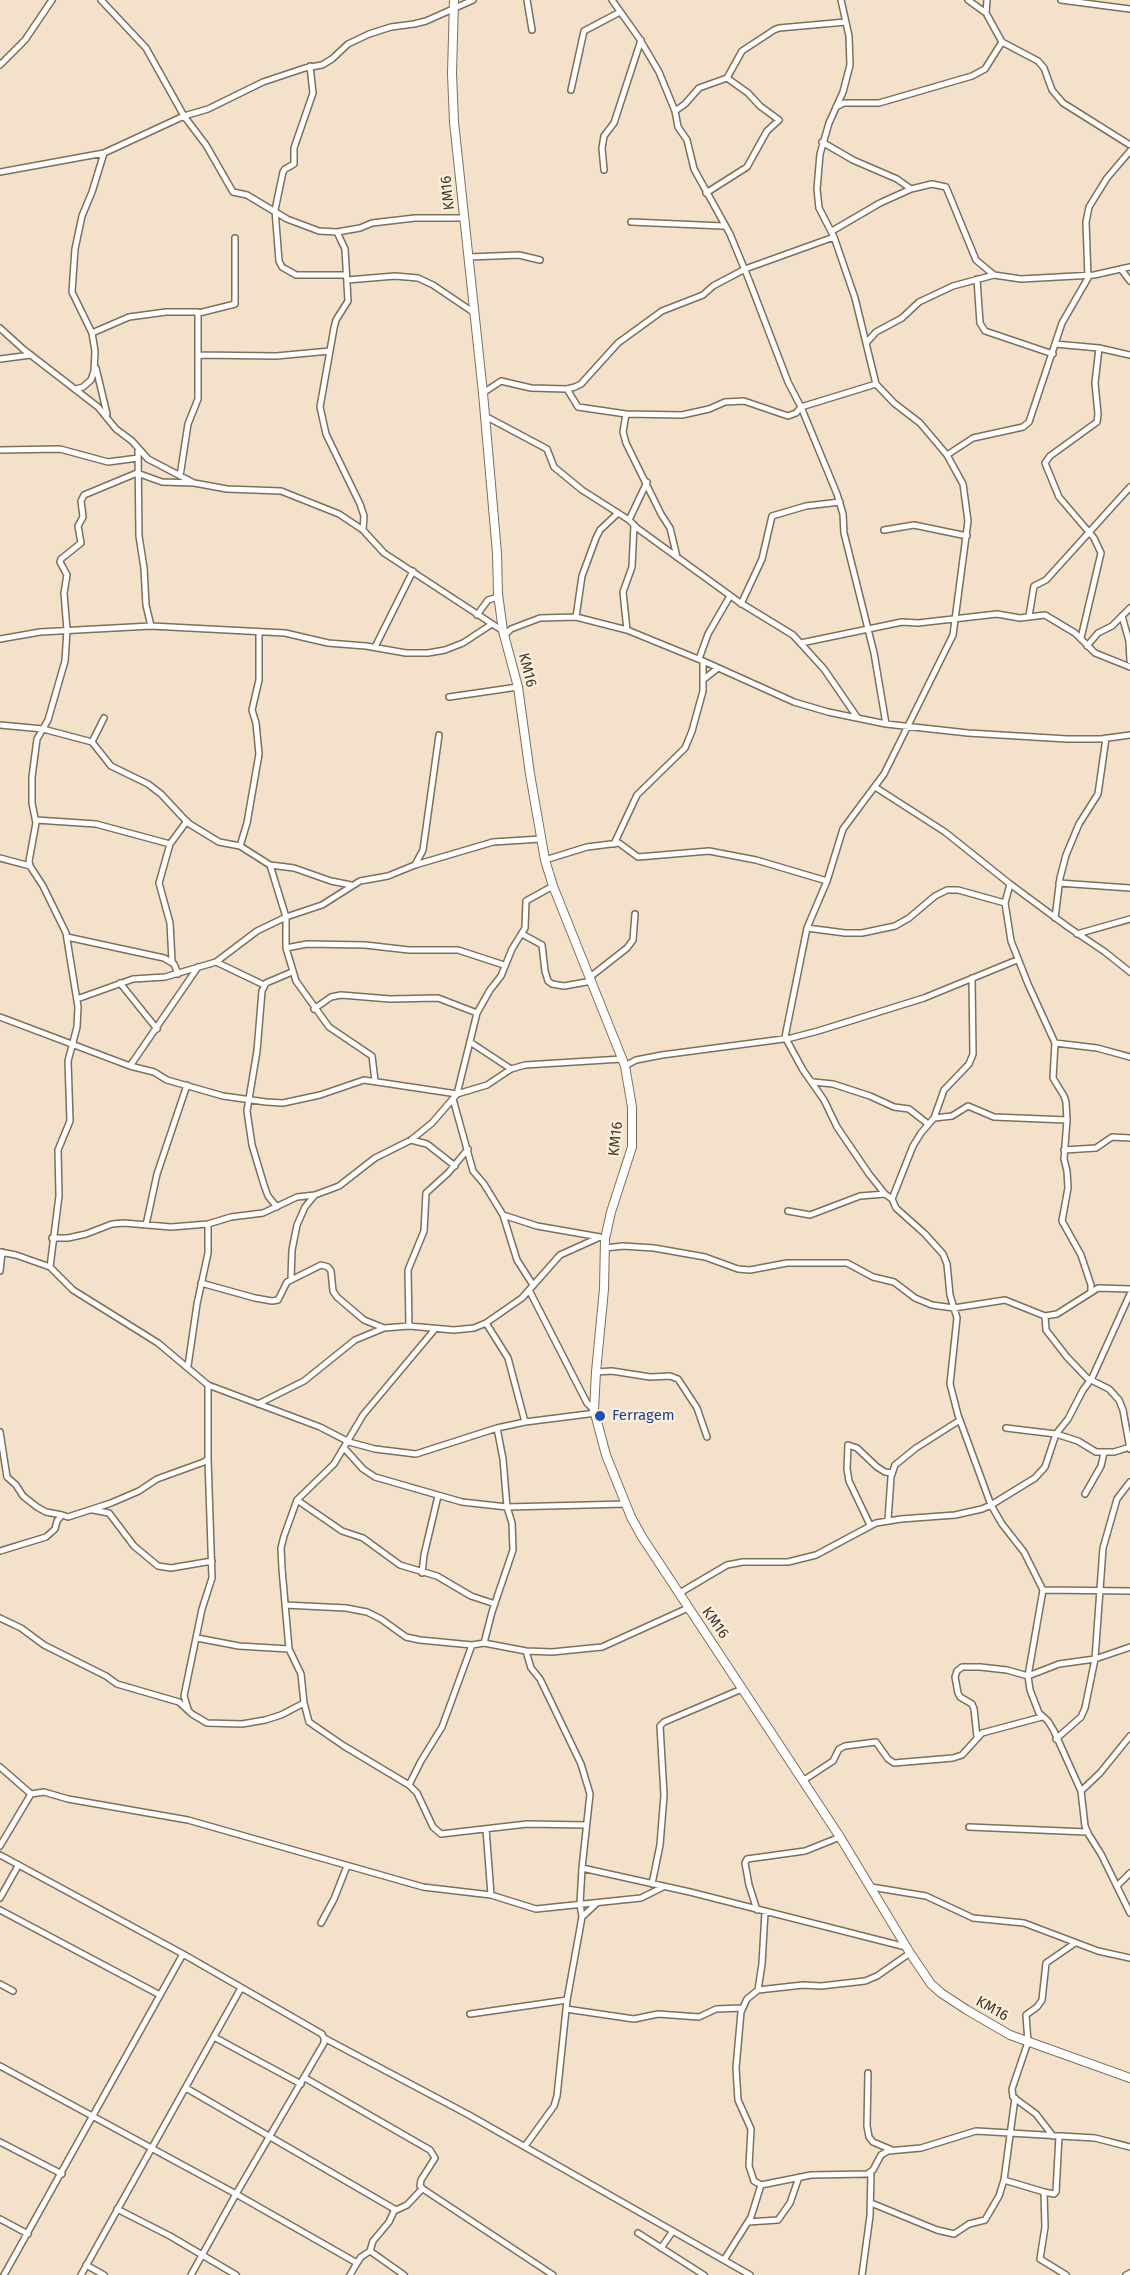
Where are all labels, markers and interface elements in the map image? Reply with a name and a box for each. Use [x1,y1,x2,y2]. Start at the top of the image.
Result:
street label: KM16 [437,175,459,211]
street label: KM16 [514,651,540,689]
street label: KM16 [605,1121,627,1157]
place label: Ferragem [612,1407,675,1425]
marker: Ferragem [593,1409,607,1423]
street label: KM16 [698,1604,732,1642]
street label: KM16 [972,1993,1012,2025]

